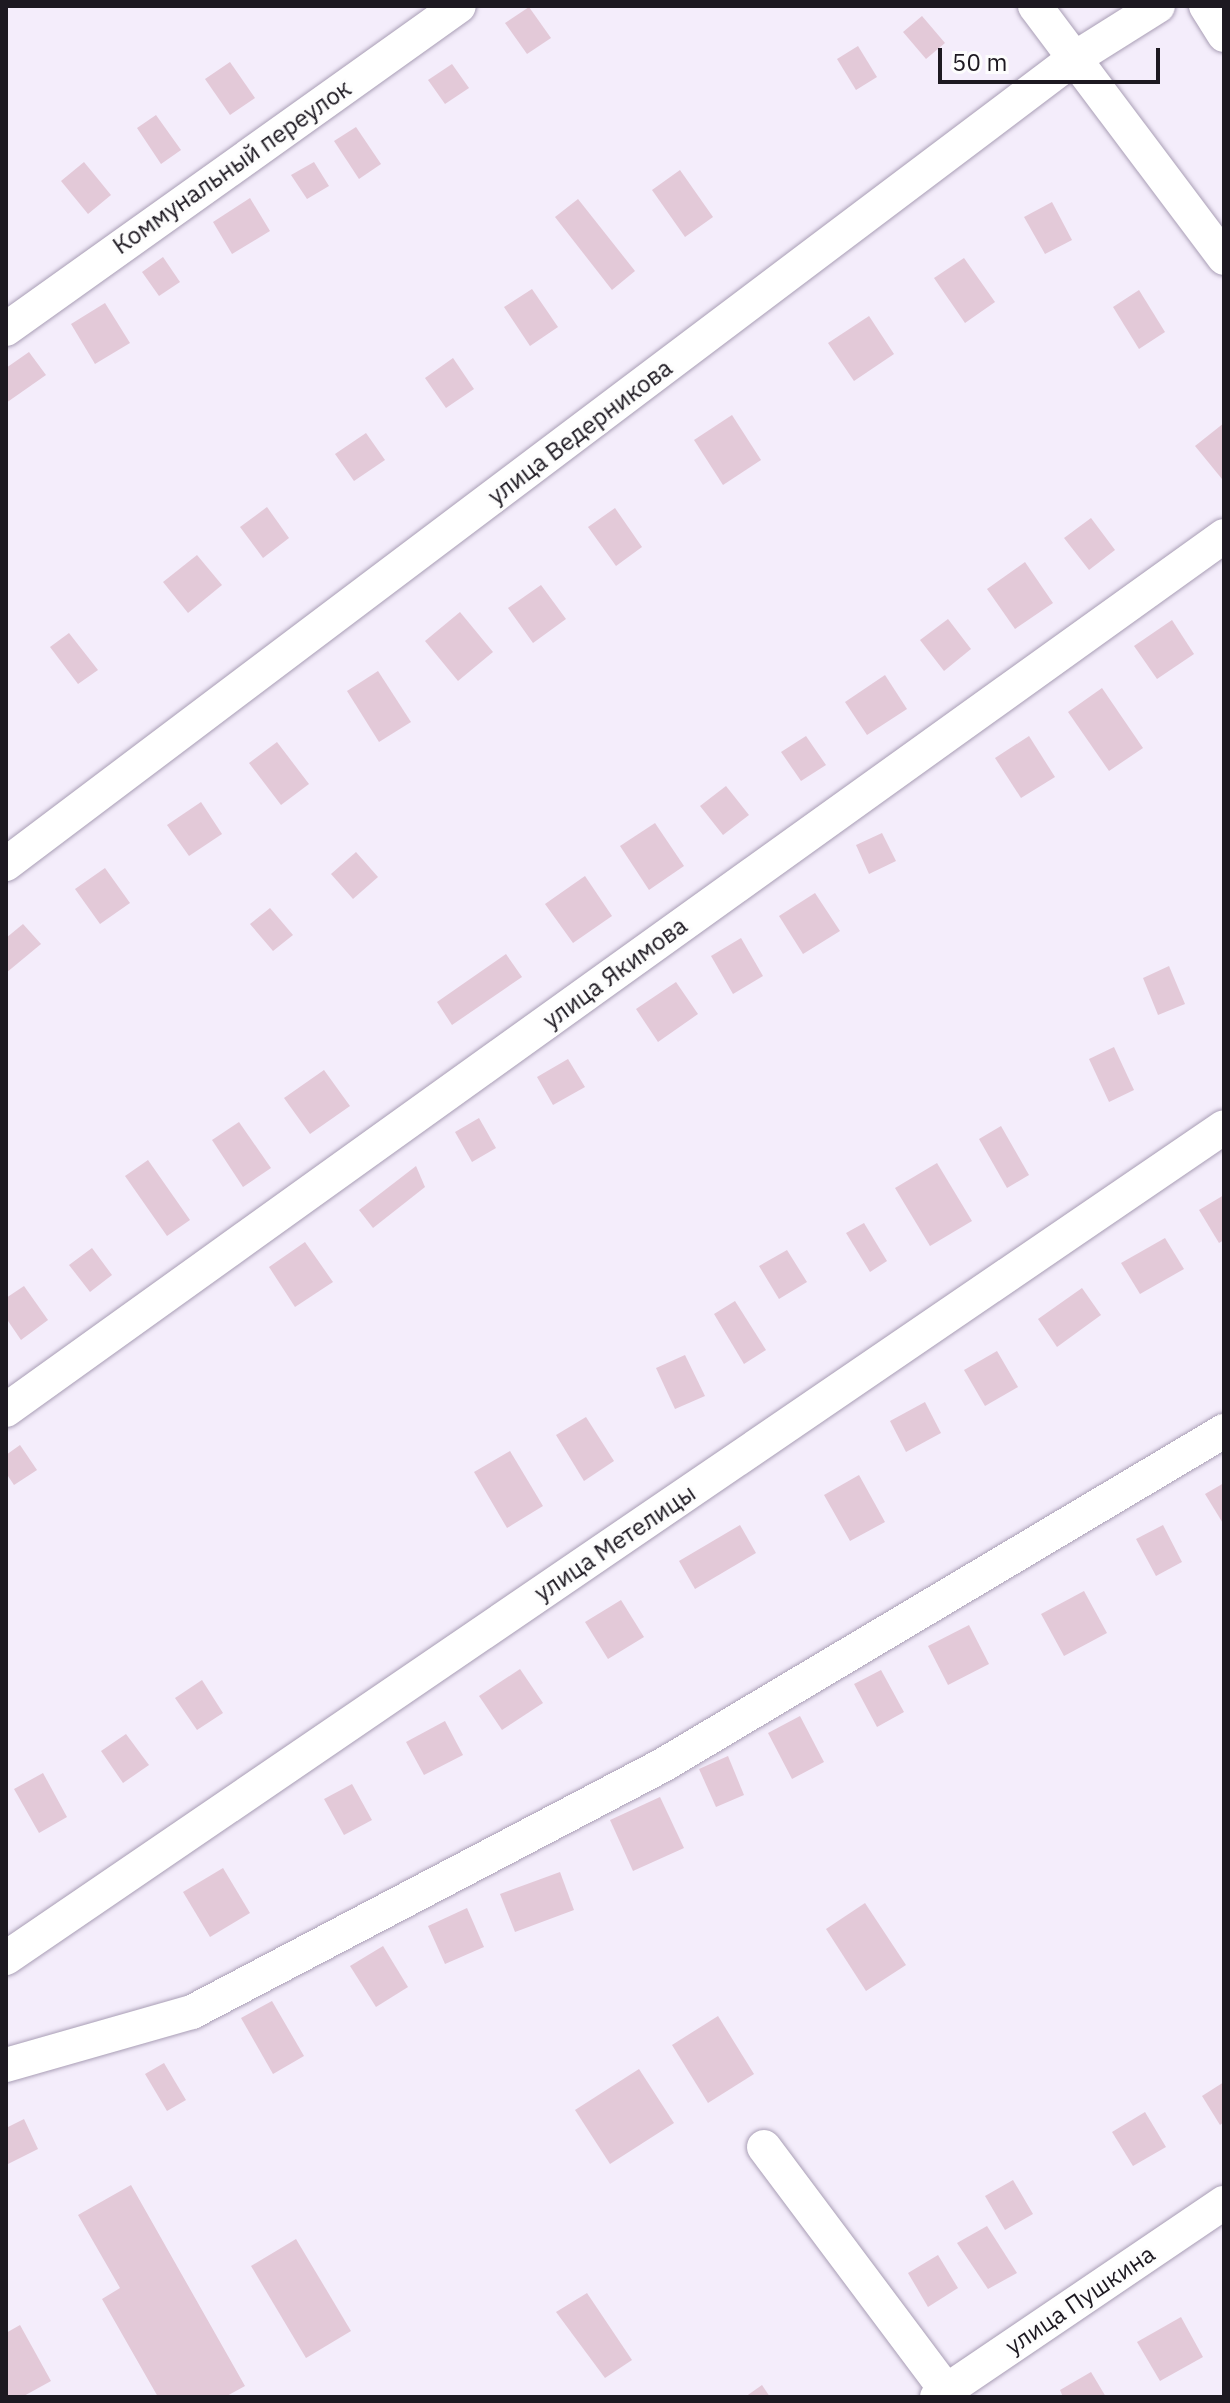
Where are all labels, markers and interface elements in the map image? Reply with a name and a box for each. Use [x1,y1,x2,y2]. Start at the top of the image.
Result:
scale bar [942,32,1164,82]
text: 50 m [952,46,1007,78]
street label: Коммунальный переулок [107,74,357,260]
street label: улица Ведерникова [482,353,678,511]
street label: улица Якимова [537,911,693,1035]
street label: улица Метелицы [529,1478,701,1608]
street label: улица Пушкина [1000,2239,1160,2361]

